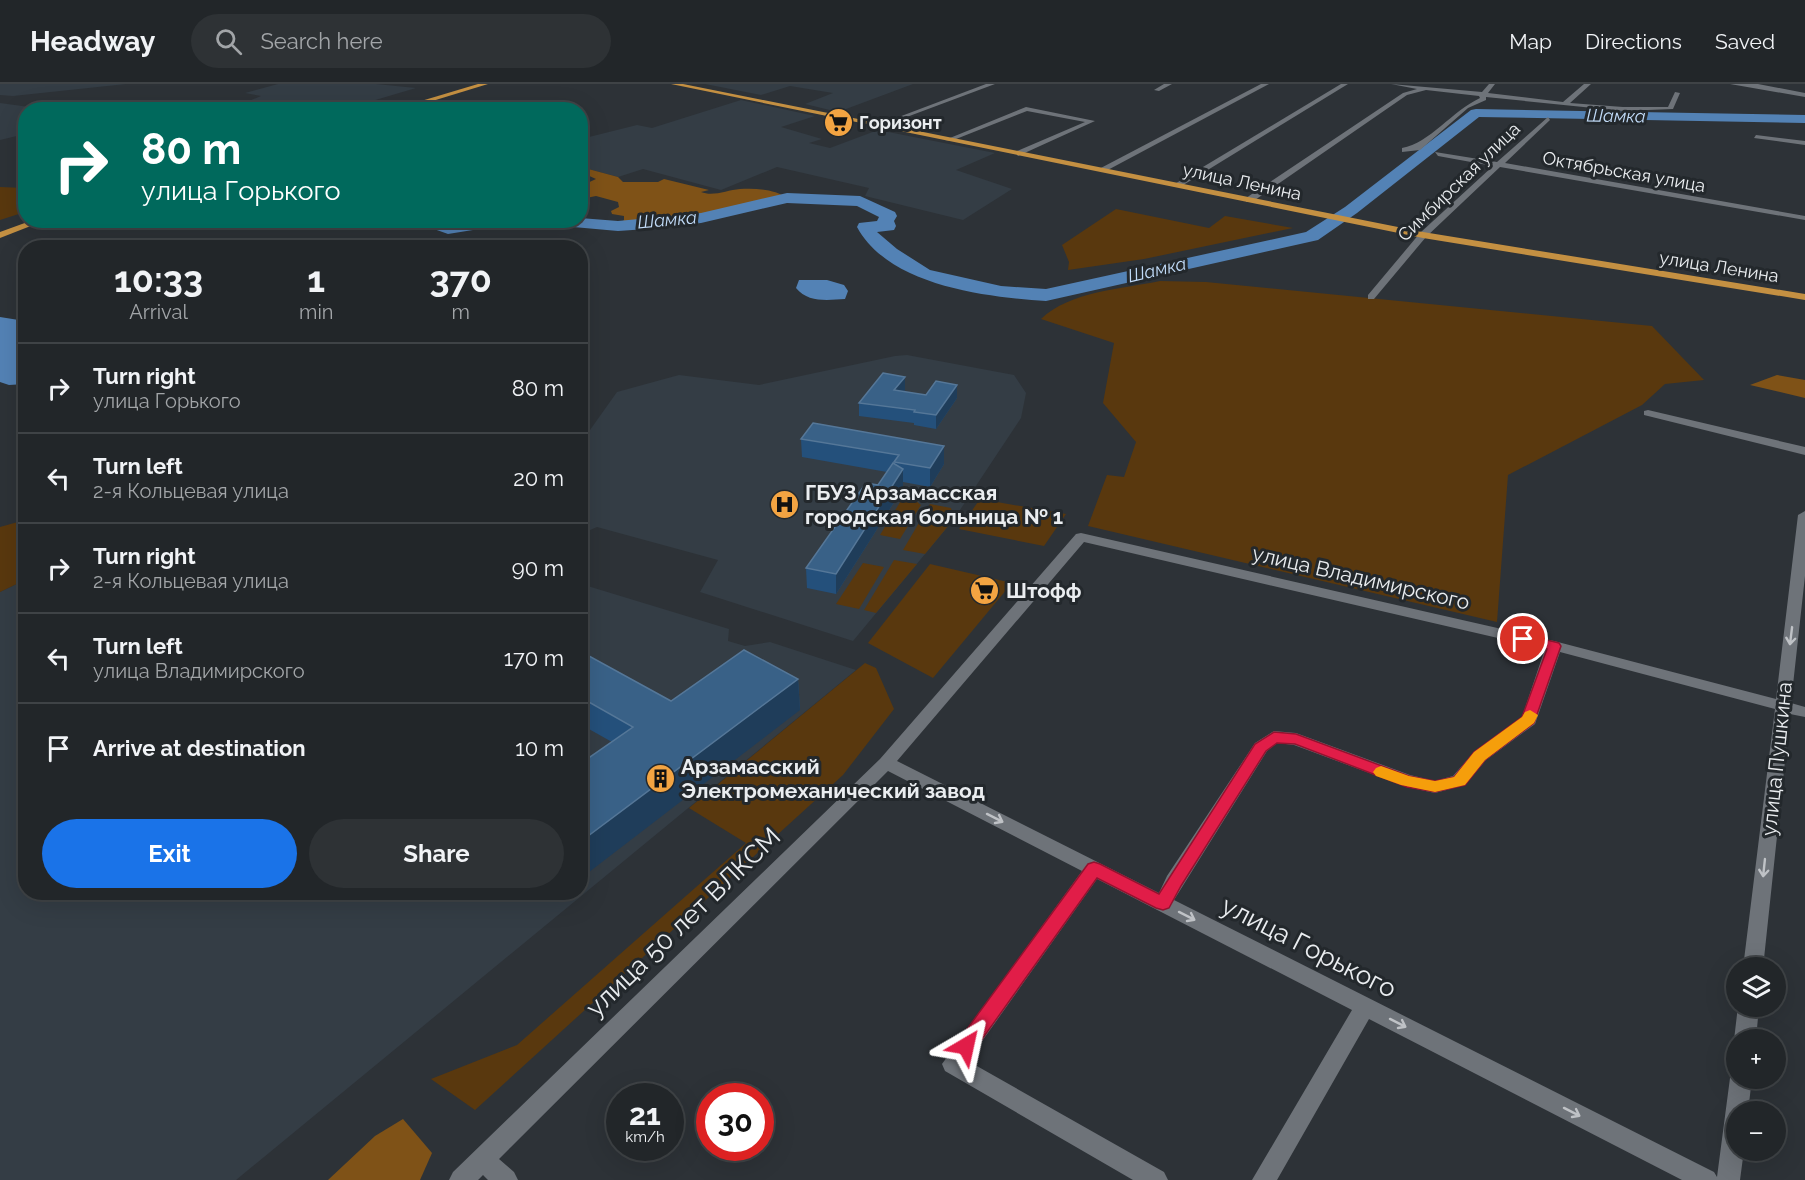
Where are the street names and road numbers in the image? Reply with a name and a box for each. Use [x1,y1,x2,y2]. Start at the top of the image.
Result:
street label: Симбирская улица [1393,118,1524,245]
street label: Октябрьская улица [1541,147,1707,196]
street label: улица Ленина [1181,159,1303,204]
street label: улица Ленина [1658,247,1780,286]
street label: улица Владимирского [1250,540,1472,615]
street label: улица Пушкина [1756,681,1797,837]
street label: улица 50 лет ВЛКСМ [580,821,786,1023]
street label: улица Горького [1217,890,1401,1004]

